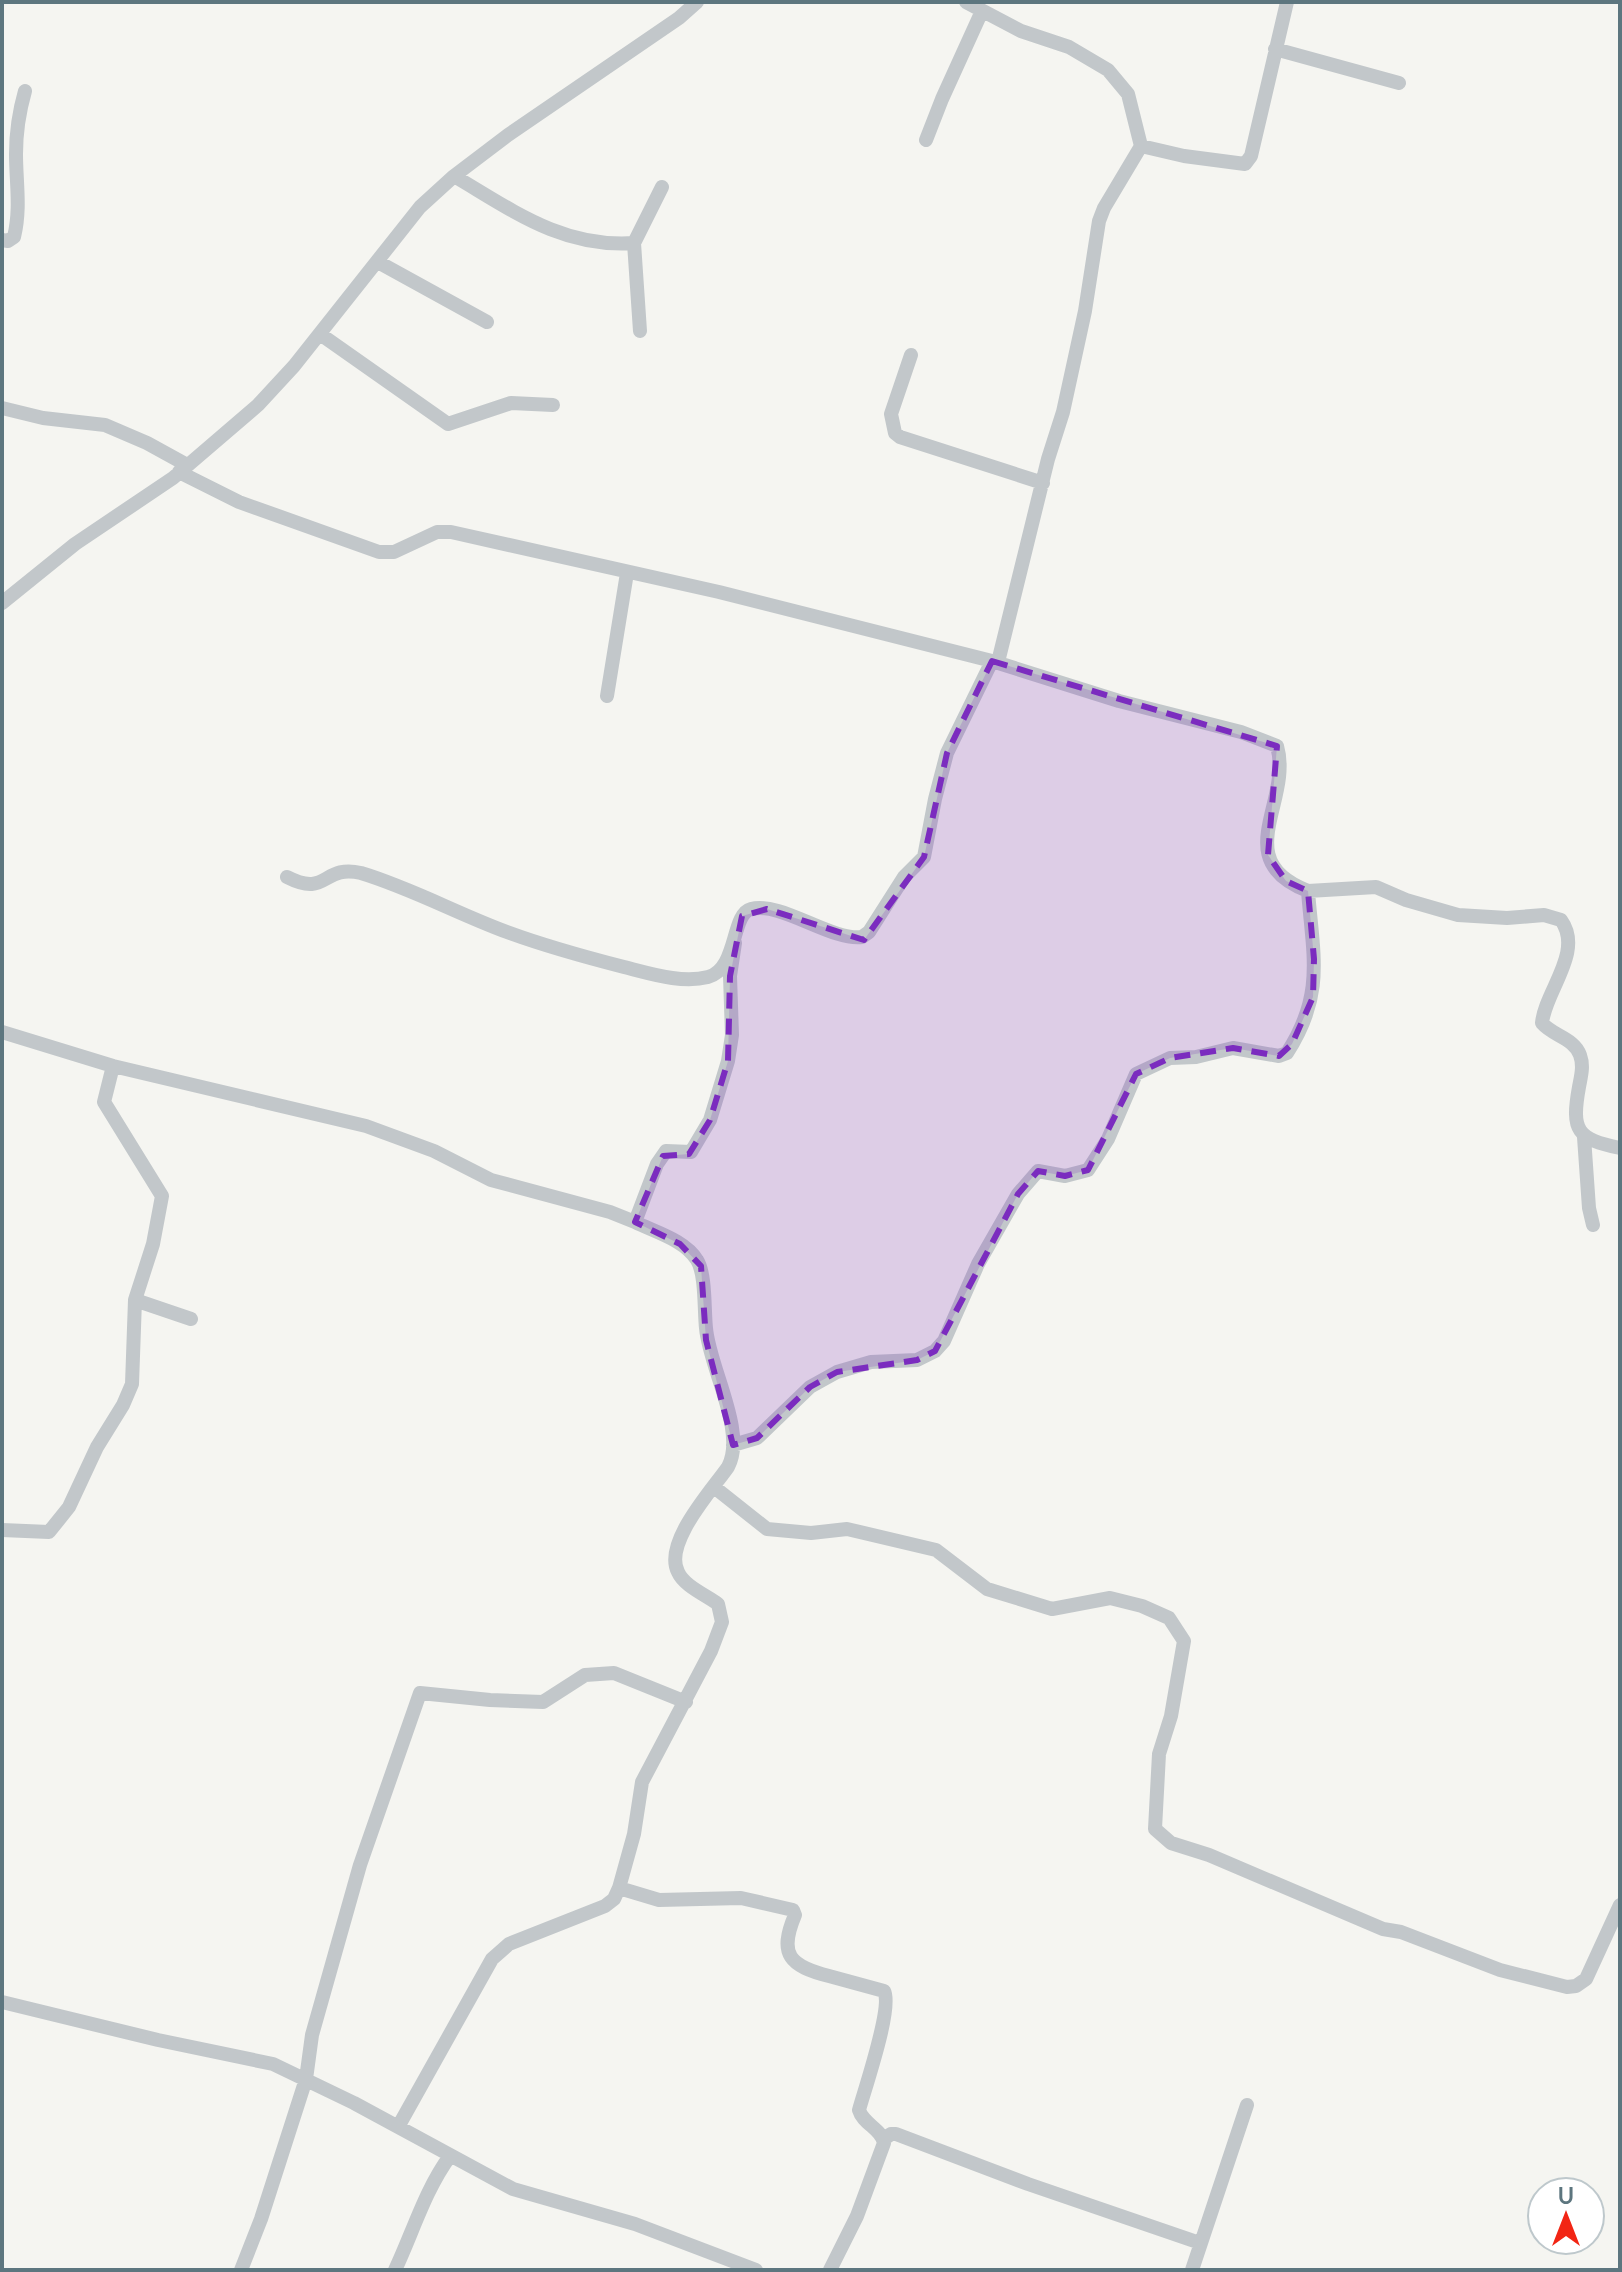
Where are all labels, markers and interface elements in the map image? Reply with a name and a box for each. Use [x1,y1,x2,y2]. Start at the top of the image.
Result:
north arrow [1526,2176,1606,2256]
text: U [1558,2182,1574,2209]

